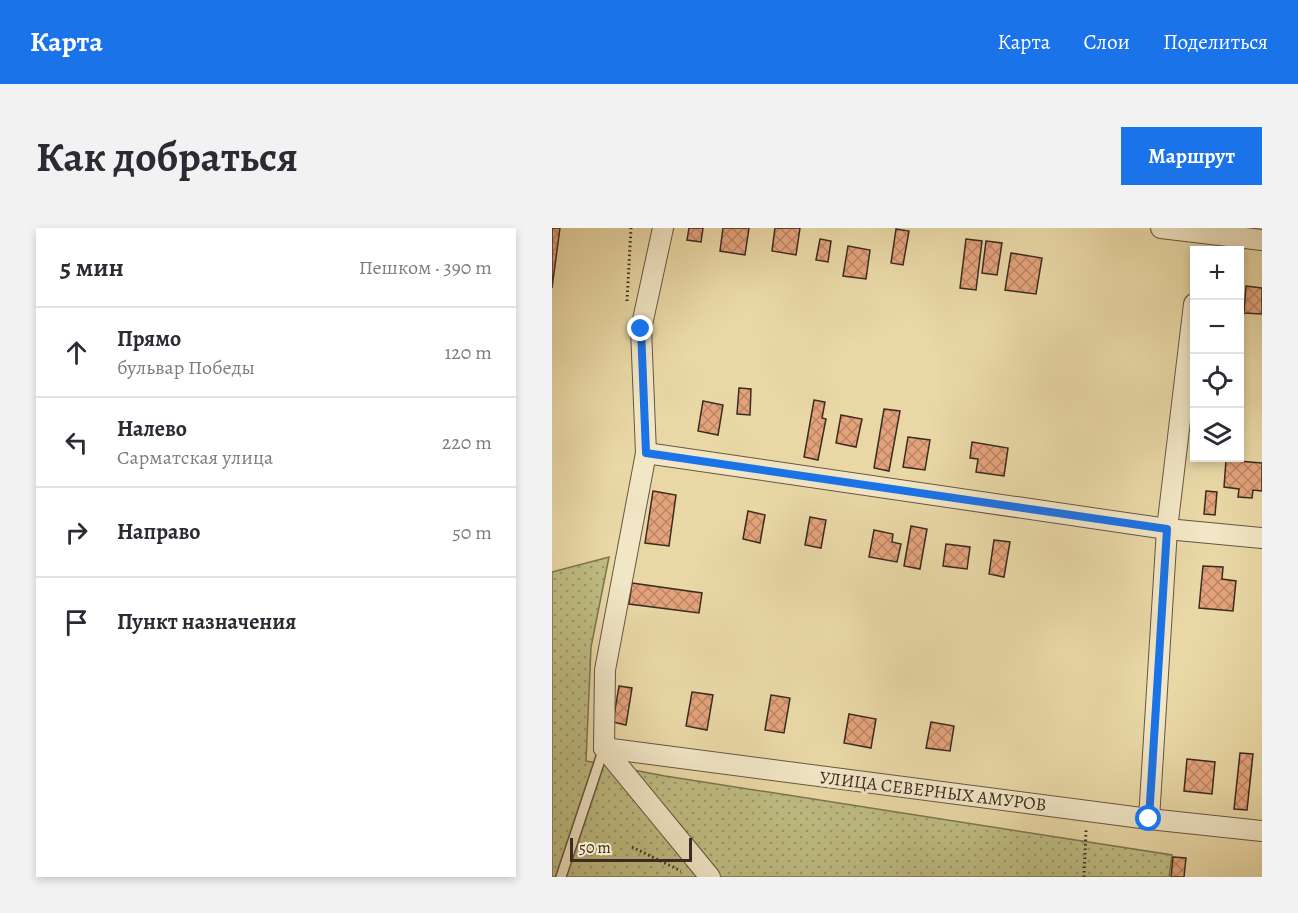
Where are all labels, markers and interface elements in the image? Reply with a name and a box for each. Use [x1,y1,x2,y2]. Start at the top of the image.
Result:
text: Карта [30,23,103,61]
text: Карта [997,28,1050,56]
text: Слои [1083,28,1130,56]
text: Поделиться [1163,28,1268,56]
button: Маршрут [1121,127,1262,185]
text: Как добраться [36,128,298,185]
map controls [1190,246,1244,462]
button: + [1190,246,1244,300]
text: 5 мин [60,250,124,285]
text: Пешком · 390 m [359,254,492,281]
button: − [1190,300,1244,354]
route end [627,315,653,341]
text: Прямо [117,324,181,354]
icon: ahead [60,336,93,369]
text: 120 m [444,339,492,366]
text: бульвар Победы [117,354,255,381]
button: locate [1190,354,1244,408]
button: layers [1190,408,1244,462]
text: Налево [117,414,187,444]
icon: left [60,426,93,459]
text: 220 m [442,429,492,456]
text: Сарматская улица [117,444,273,471]
icon: right [60,516,93,549]
text: Направо [117,517,200,547]
text: 50 m [452,519,492,546]
icon: arrive [60,606,93,639]
text: Пункт назначения [117,607,296,637]
street label: УЛИЦА СЕВЕРНЫХ АМУРОВ [818,765,1048,817]
route start [1135,805,1161,831]
scale bar [570,835,692,862]
text: 50 m [579,837,611,859]

